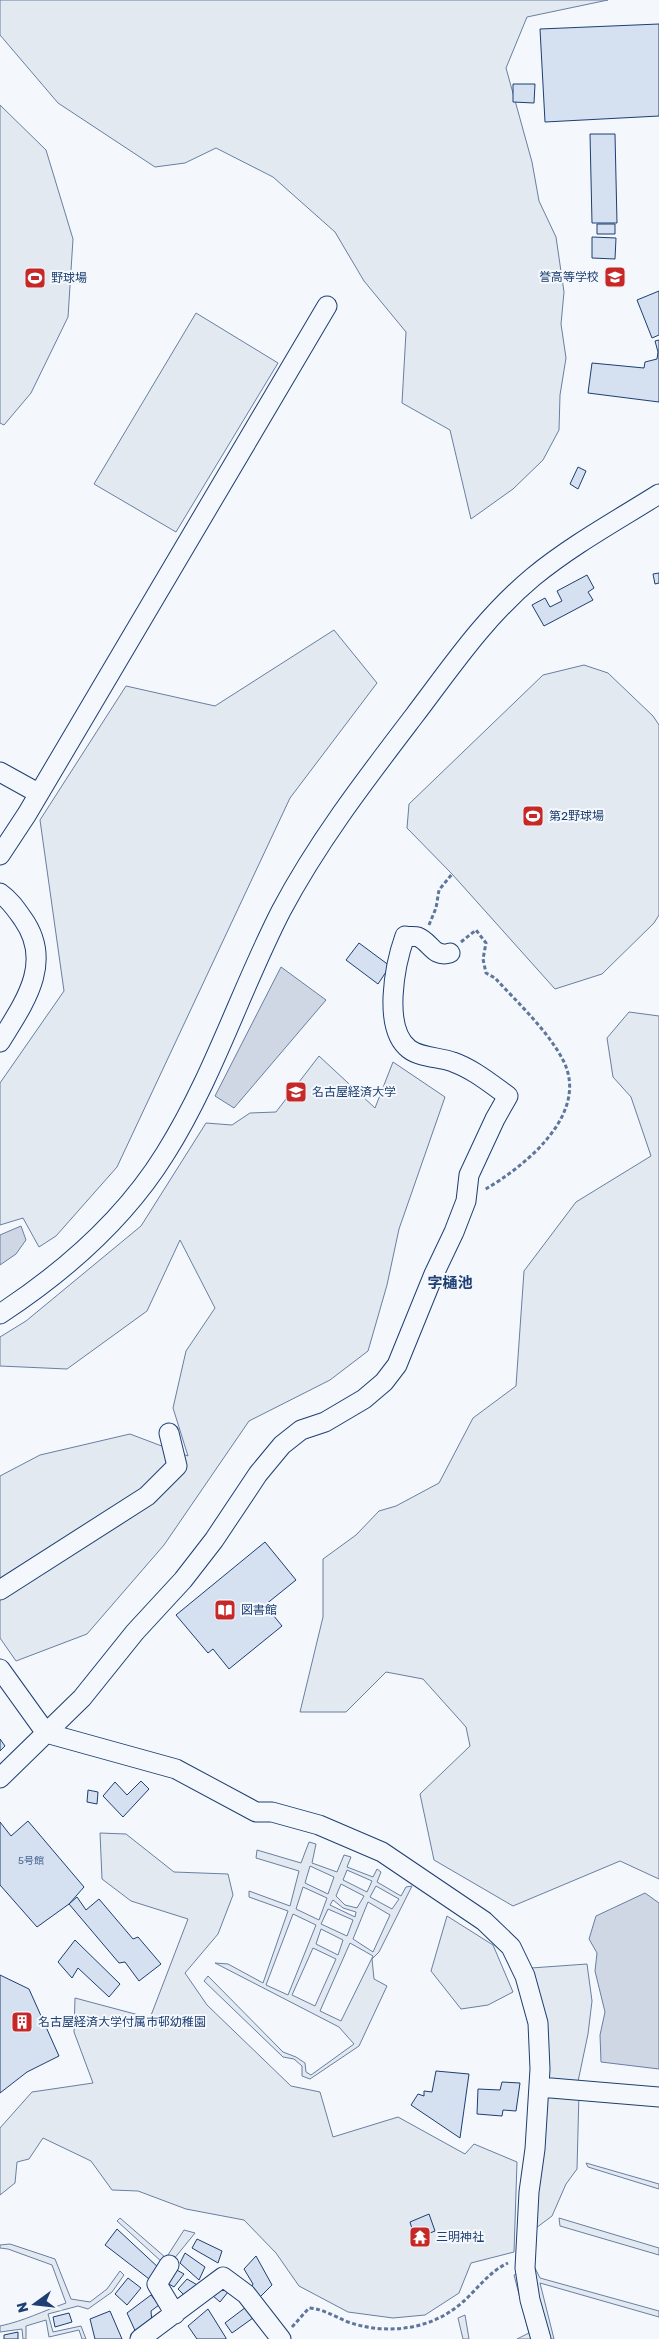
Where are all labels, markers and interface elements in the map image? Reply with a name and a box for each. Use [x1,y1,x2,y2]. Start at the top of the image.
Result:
school or university icon: 誉高等学校 [603,265,627,289]
sports icon: 野球場 [23,266,47,290]
place label: 誉高等学校 [539,270,599,284]
place label: 野球場 [51,271,87,285]
sports icon: 第2野球場 [521,804,545,828]
place label: 第2野球場 [549,809,604,823]
school or university icon: 名古屋経済大学 [284,1080,308,1104]
place label: 名古屋経済大学 [312,1085,396,1099]
district label: 字樋池 [427,1274,473,1292]
library icon: 図書館 [213,1598,237,1622]
place label: 図書館 [241,1603,277,1617]
house number: 5号館 [18,1855,44,1867]
building icon: 名古屋経済大学付属市邨幼稚園 [10,2010,34,2034]
place label: 名古屋経済大学付属市邨幼稚園 [38,2015,206,2029]
temple icon: 三明神社 [408,2225,432,2249]
place label: 三明神社 [436,2230,484,2244]
north arrow [10,2279,60,2329]
text: N [13,2300,32,2314]

